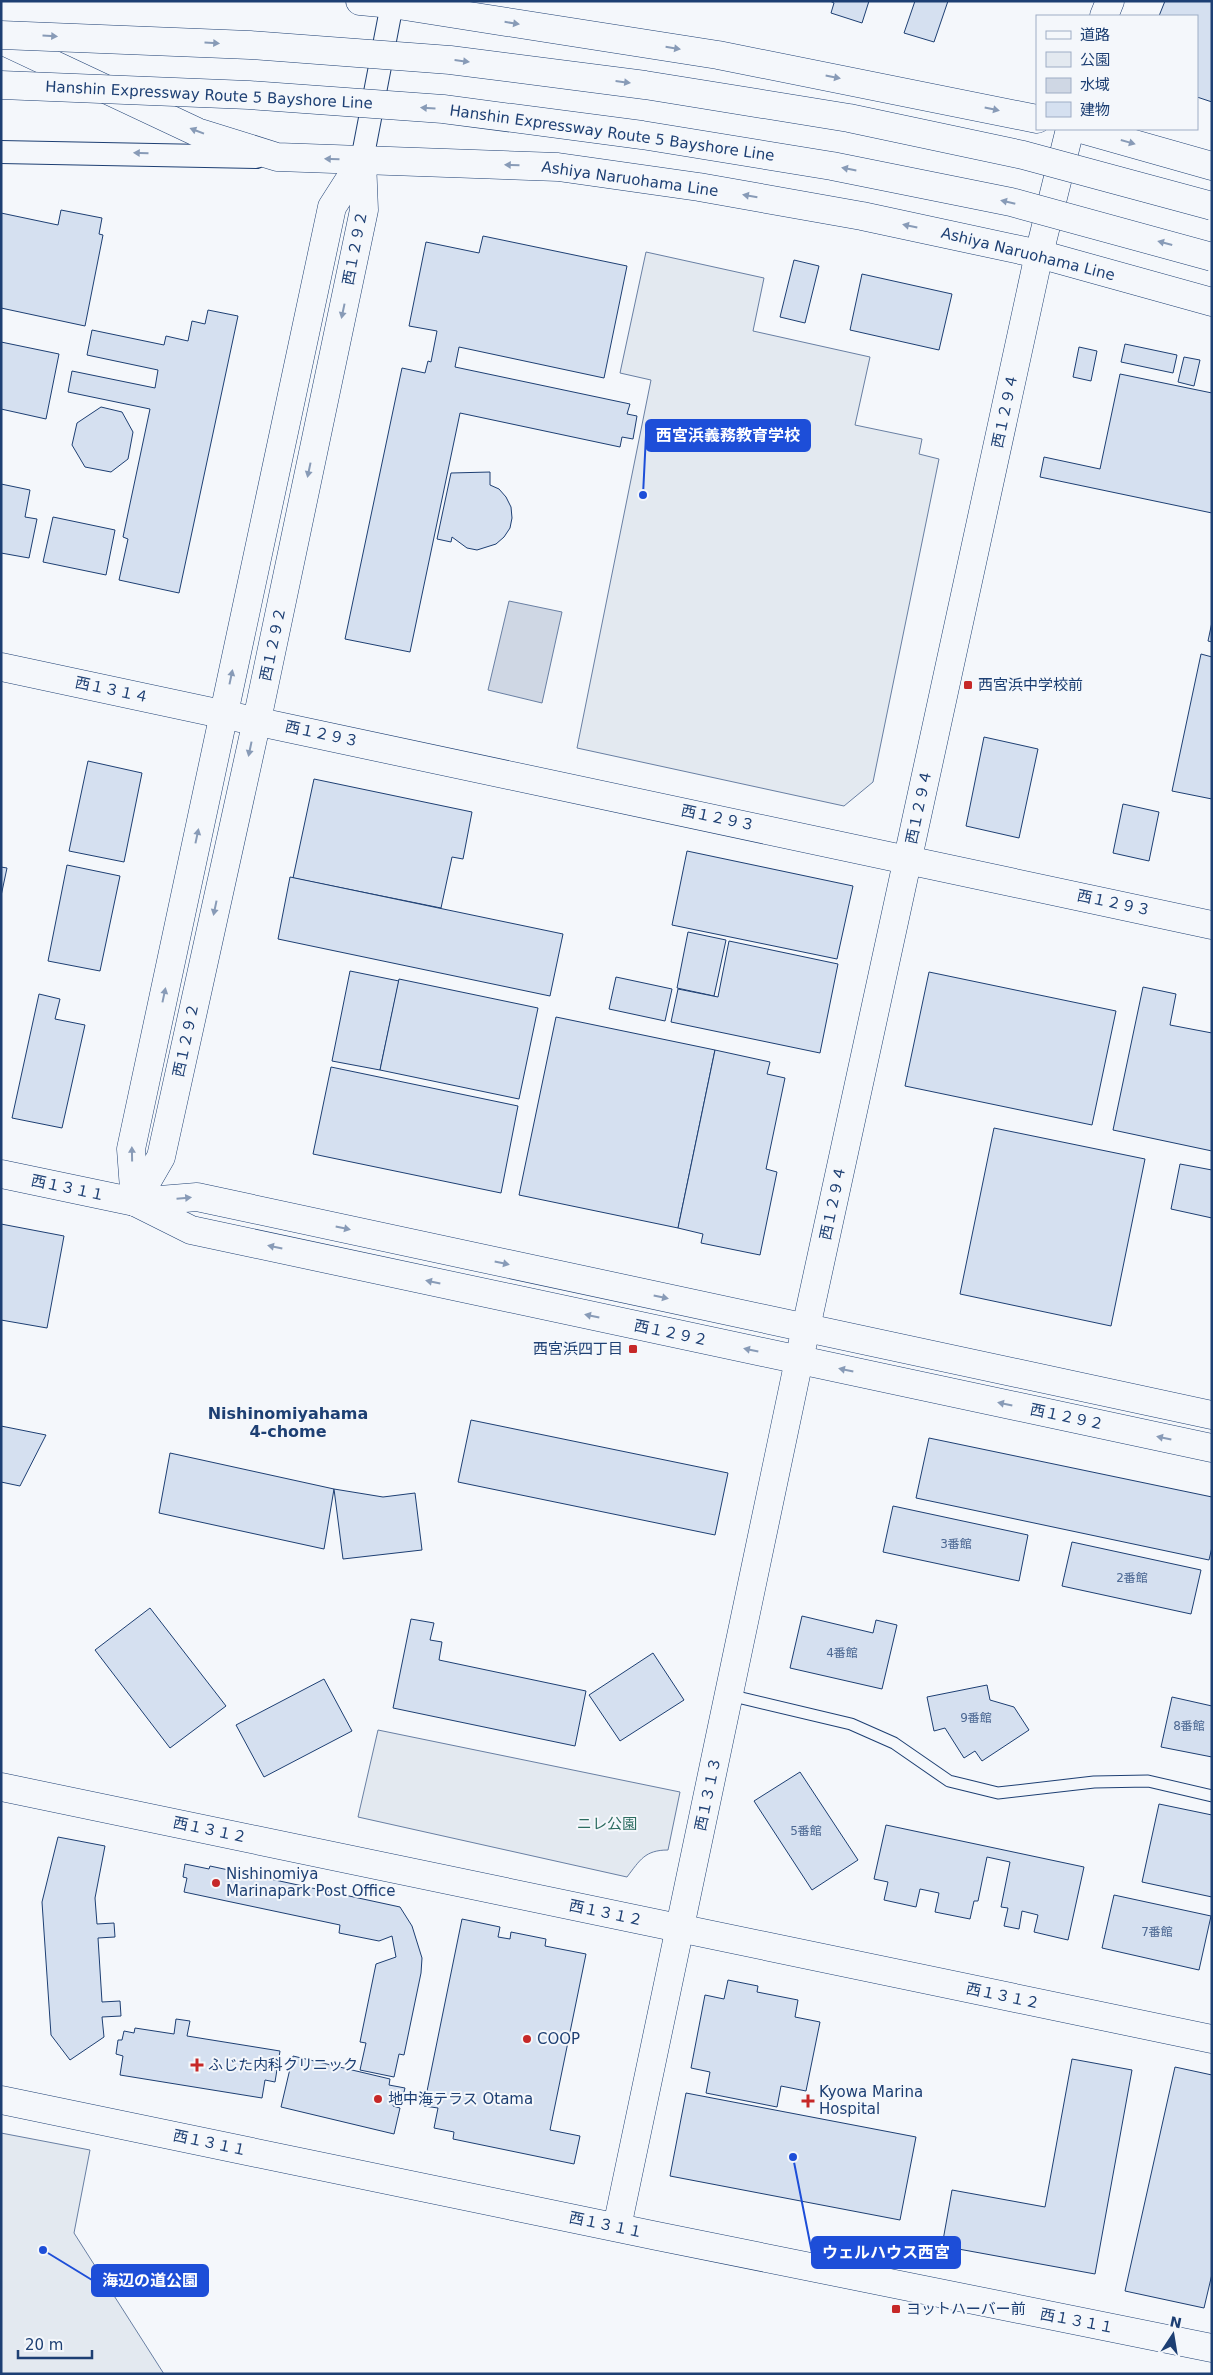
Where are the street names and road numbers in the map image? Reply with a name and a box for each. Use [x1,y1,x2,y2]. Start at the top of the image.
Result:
street label: Hanshin Expressway Route 5 Bayshore Line [45,77,373,113]
street label: Hanshin Expressway Route 5 Bayshore Line [448,101,776,165]
street label: Ashiya Naruohama Line [540,158,720,200]
street label: 西１２９２ [339,209,371,287]
street label: Ashiya Naruohama Line [939,224,1117,284]
street label: 西１２９４ [988,372,1022,450]
street label: 西１２９２ [256,605,290,683]
street label: 西１３１４ [73,673,151,707]
street label: 西１２９３ [283,717,361,751]
street label: 西１２９４ [902,768,936,846]
street label: 西１２９３ [679,801,757,835]
street label: 西１２９３ [1075,886,1153,920]
street label: 西１２９２ [169,1001,203,1079]
street label: 西１２９４ [816,1164,850,1242]
street label: 西１３１１ [29,1171,107,1205]
street label: 西１２９２ [632,1316,710,1350]
street label: 西１２９２ [1028,1400,1106,1434]
street label: 西１３１３ [691,1755,725,1833]
street label: 西１３１２ [171,1813,249,1847]
street label: 西１３１２ [567,1896,645,1930]
street label: 西１３１２ [964,1979,1042,2013]
street label: 西１３１１ [171,2126,249,2160]
street label: 西１３１１ [567,2208,645,2242]
street label: 西１３１１ [1038,2305,1116,2337]

